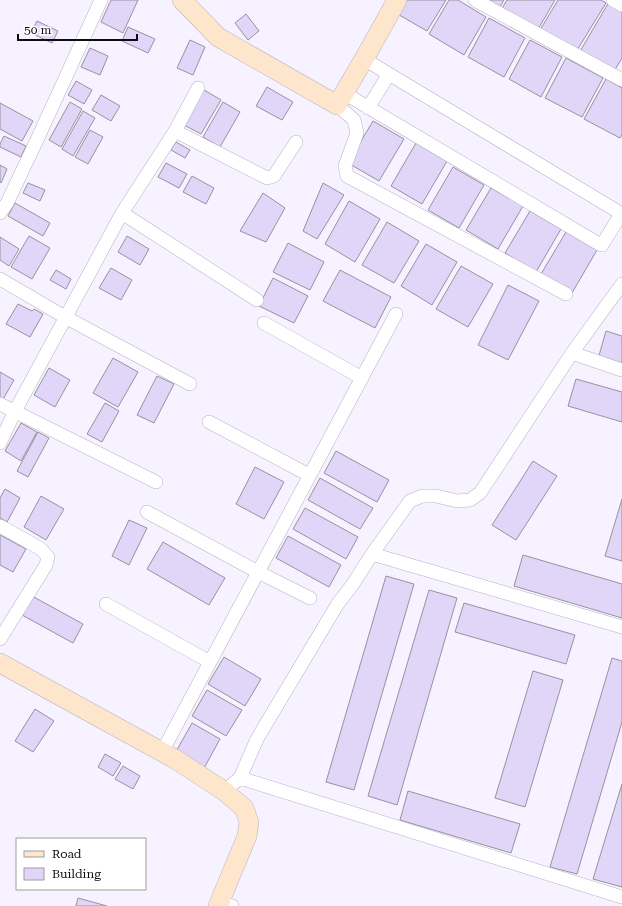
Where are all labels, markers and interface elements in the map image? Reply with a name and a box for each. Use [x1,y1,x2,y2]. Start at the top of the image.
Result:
scale bar [18,16,137,42]
text: 50 m [24,23,51,37]
legend [16,838,146,890]
text: Road [52,847,82,861]
text: Building [52,867,101,881]

